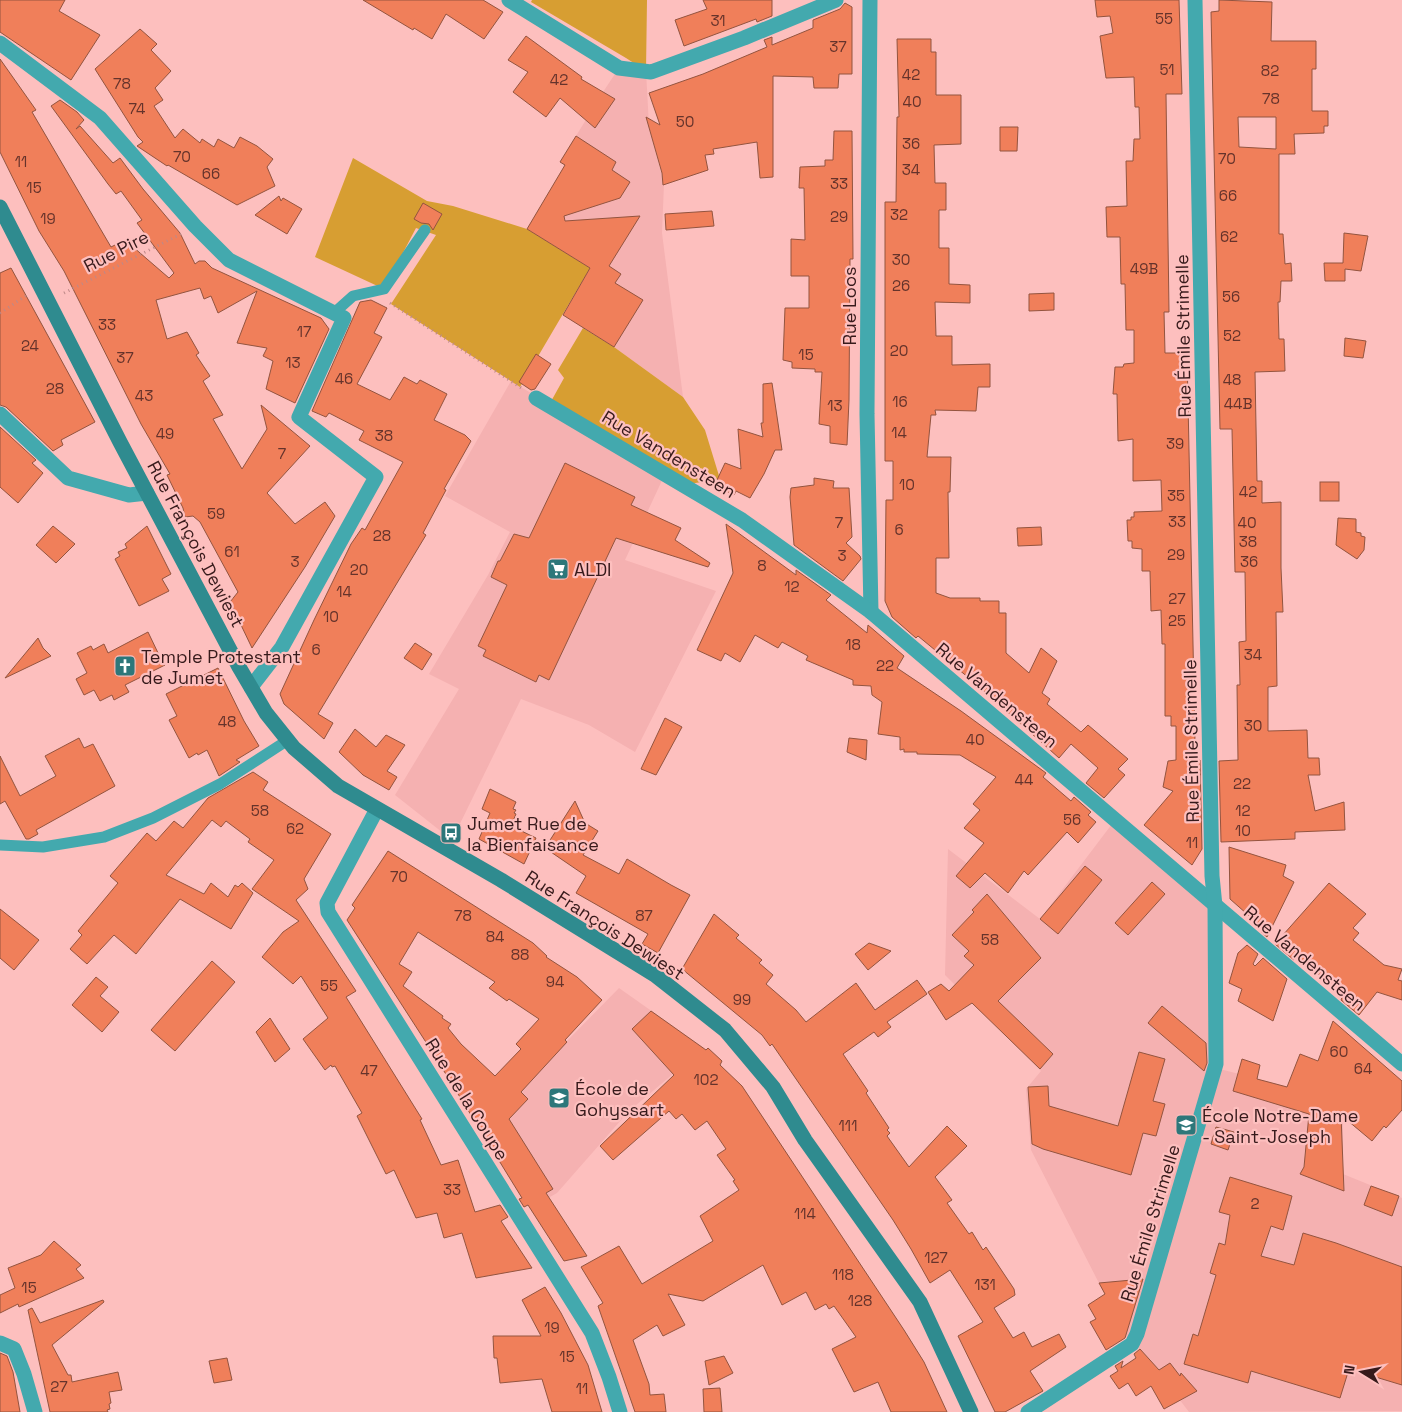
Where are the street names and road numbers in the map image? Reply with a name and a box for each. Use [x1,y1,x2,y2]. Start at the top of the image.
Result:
street label: Rue Pire [80,225,152,277]
street label: Rue Émile Strimelle [1170,254,1196,418]
street label: Rue Loos [838,266,861,346]
street label: Rue Vandensteen [598,405,740,503]
street label: Rue François Dewiest [142,457,250,631]
street label: Rue Vandensteen [931,637,1063,753]
street label: Rue Émile Strimelle [1178,659,1204,823]
street label: Rue François Dewiest [521,865,689,985]
street label: Rue Vandensteen [1239,900,1371,1016]
street label: Rue de la Coupe [420,1034,514,1164]
street label: Rue Émile Strimelle [1115,1141,1185,1305]

